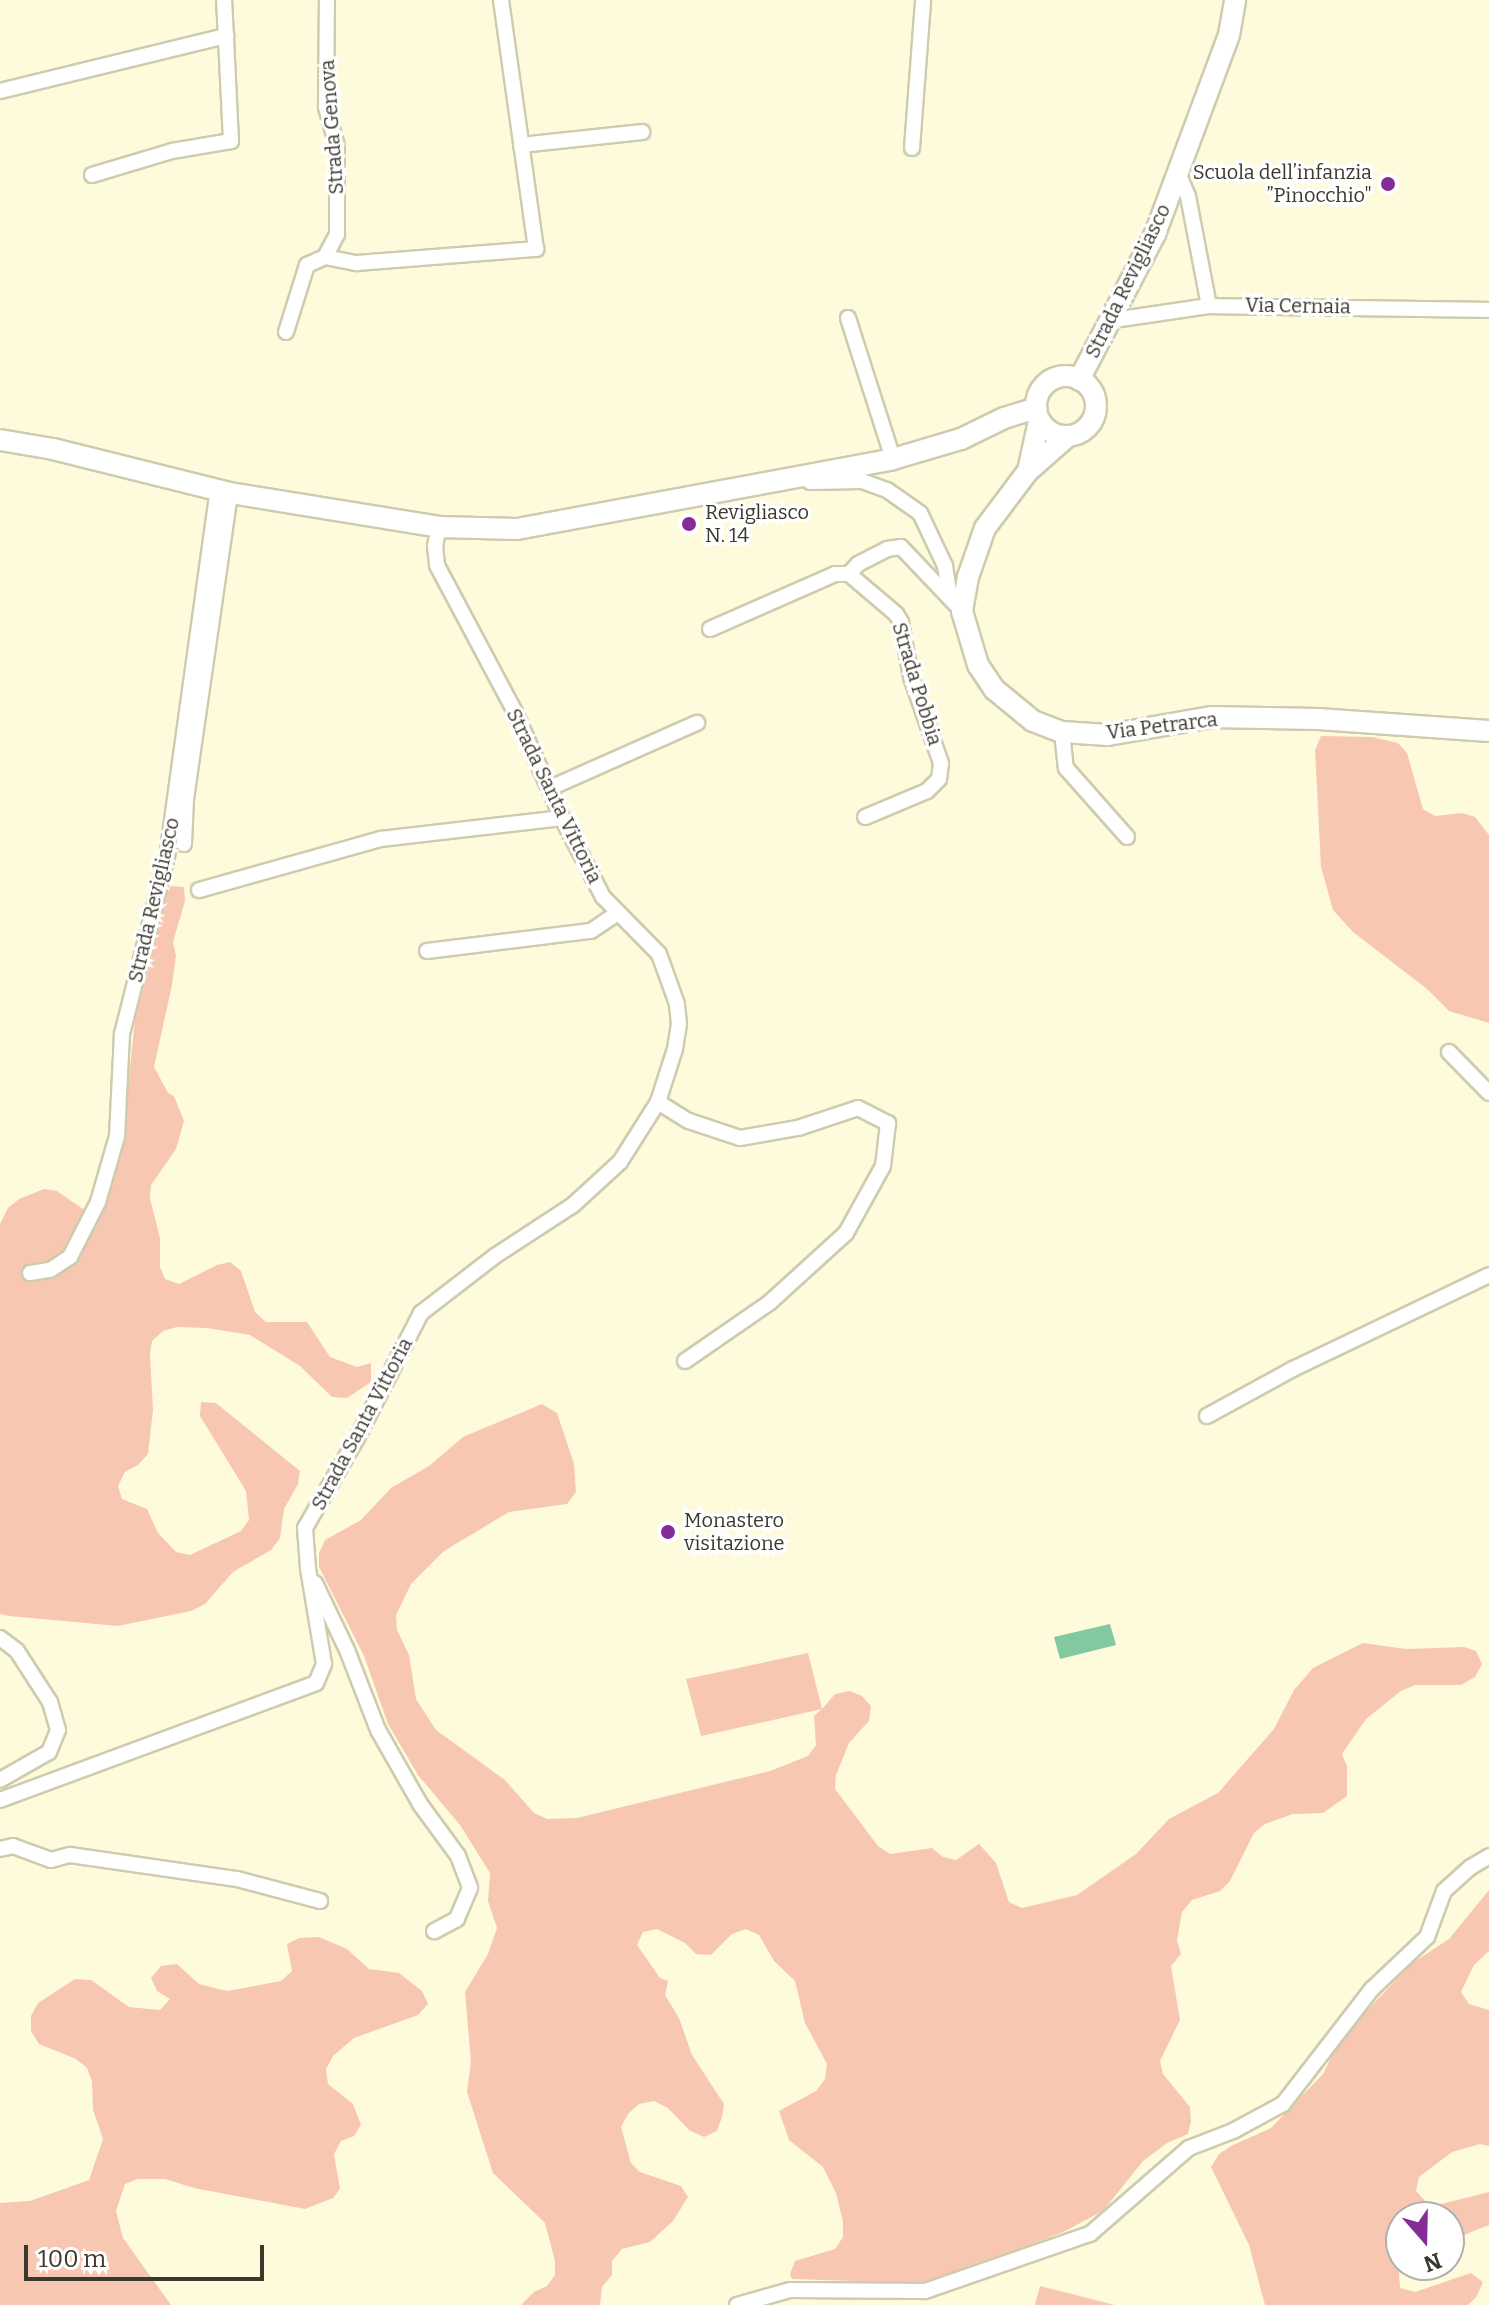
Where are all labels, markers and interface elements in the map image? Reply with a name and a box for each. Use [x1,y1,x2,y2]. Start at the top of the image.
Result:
street label: Strada Genova [315,59,349,195]
place label: Scuola dell’infanzia ”Pinocchio" [1193,160,1372,207]
marker: Scuola dell’infanzia ”Pinocchio" [1379,175,1397,193]
street label: Strada Revigliasco [1080,200,1176,362]
street label: Via Cernaia [1245,293,1351,319]
place label: Revigliasco N. 14 [705,500,809,547]
marker: Revigliasco N. 14 [680,515,698,533]
street label: Strada Pobbia [887,620,947,748]
street label: Strada Santa Vittoria [501,705,607,887]
street label: Via Petrarca [1105,707,1219,745]
street label: Strada Revigliasco [123,815,185,985]
street label: Strada Santa Vittoria [306,1334,418,1514]
place label: Monastero visitazione [684,1508,785,1555]
marker: Monastero visitazione [659,1523,677,1541]
north arrow [1385,2201,1465,2281]
scale bar [28,2229,268,2279]
text: 100 m [38,2245,106,2273]
text: N [1420,2247,1445,2278]

